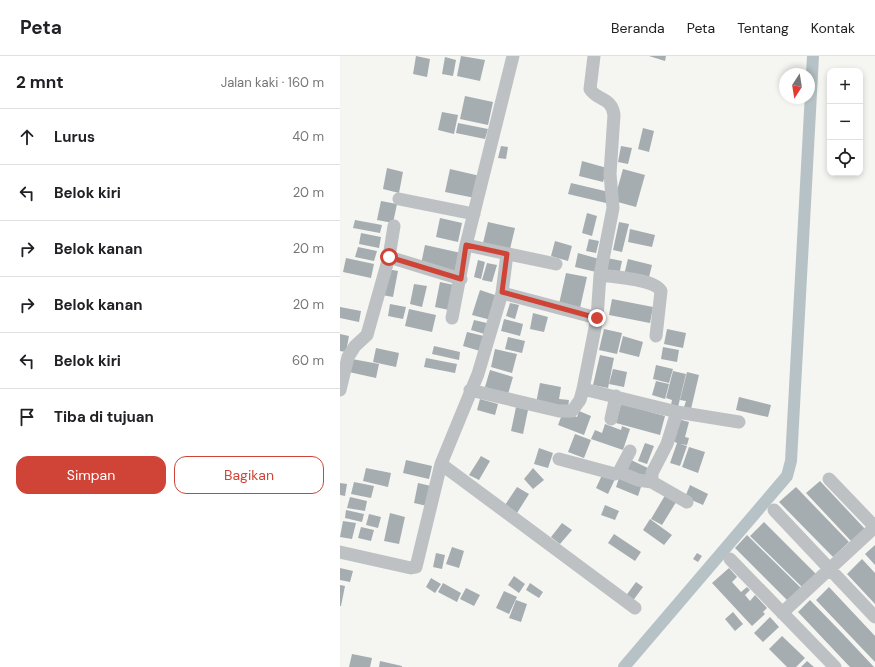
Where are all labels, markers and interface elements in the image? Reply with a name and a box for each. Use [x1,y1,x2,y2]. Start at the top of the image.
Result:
text: Peta [20,15,62,40]
text: Beranda [611,19,665,37]
text: Peta [687,19,715,37]
text: Tentang [737,19,789,37]
text: Kontak [811,19,855,37]
north arrow [779,68,815,104]
map controls [827,68,863,176]
button: + [827,68,863,104]
text: 2 mnt [16,71,64,93]
text: Jalan kaki · 160 m [221,74,324,91]
button: − [827,104,863,140]
icon: ahead [16,126,38,148]
text: Lurus [54,127,95,147]
text: 40 m [292,128,324,145]
button: locate [827,140,863,176]
icon: left [16,182,38,204]
text: Belok kiri [54,183,121,203]
text: 20 m [293,184,324,201]
icon: right [16,238,38,260]
text: Belok kanan [54,239,142,259]
text: 20 m [293,240,324,257]
route start [380,248,398,266]
icon: right [16,294,38,316]
text: Belok kanan [54,295,142,315]
text: 20 m [293,296,324,313]
route end [588,309,606,327]
icon: left [16,350,38,372]
text: Belok kiri [54,351,121,371]
text: 60 m [292,352,324,369]
icon: arrive [16,406,38,428]
text: Tiba di tujuan [54,407,154,427]
button: Simpan [16,456,166,494]
button: Bagikan [174,456,324,494]

